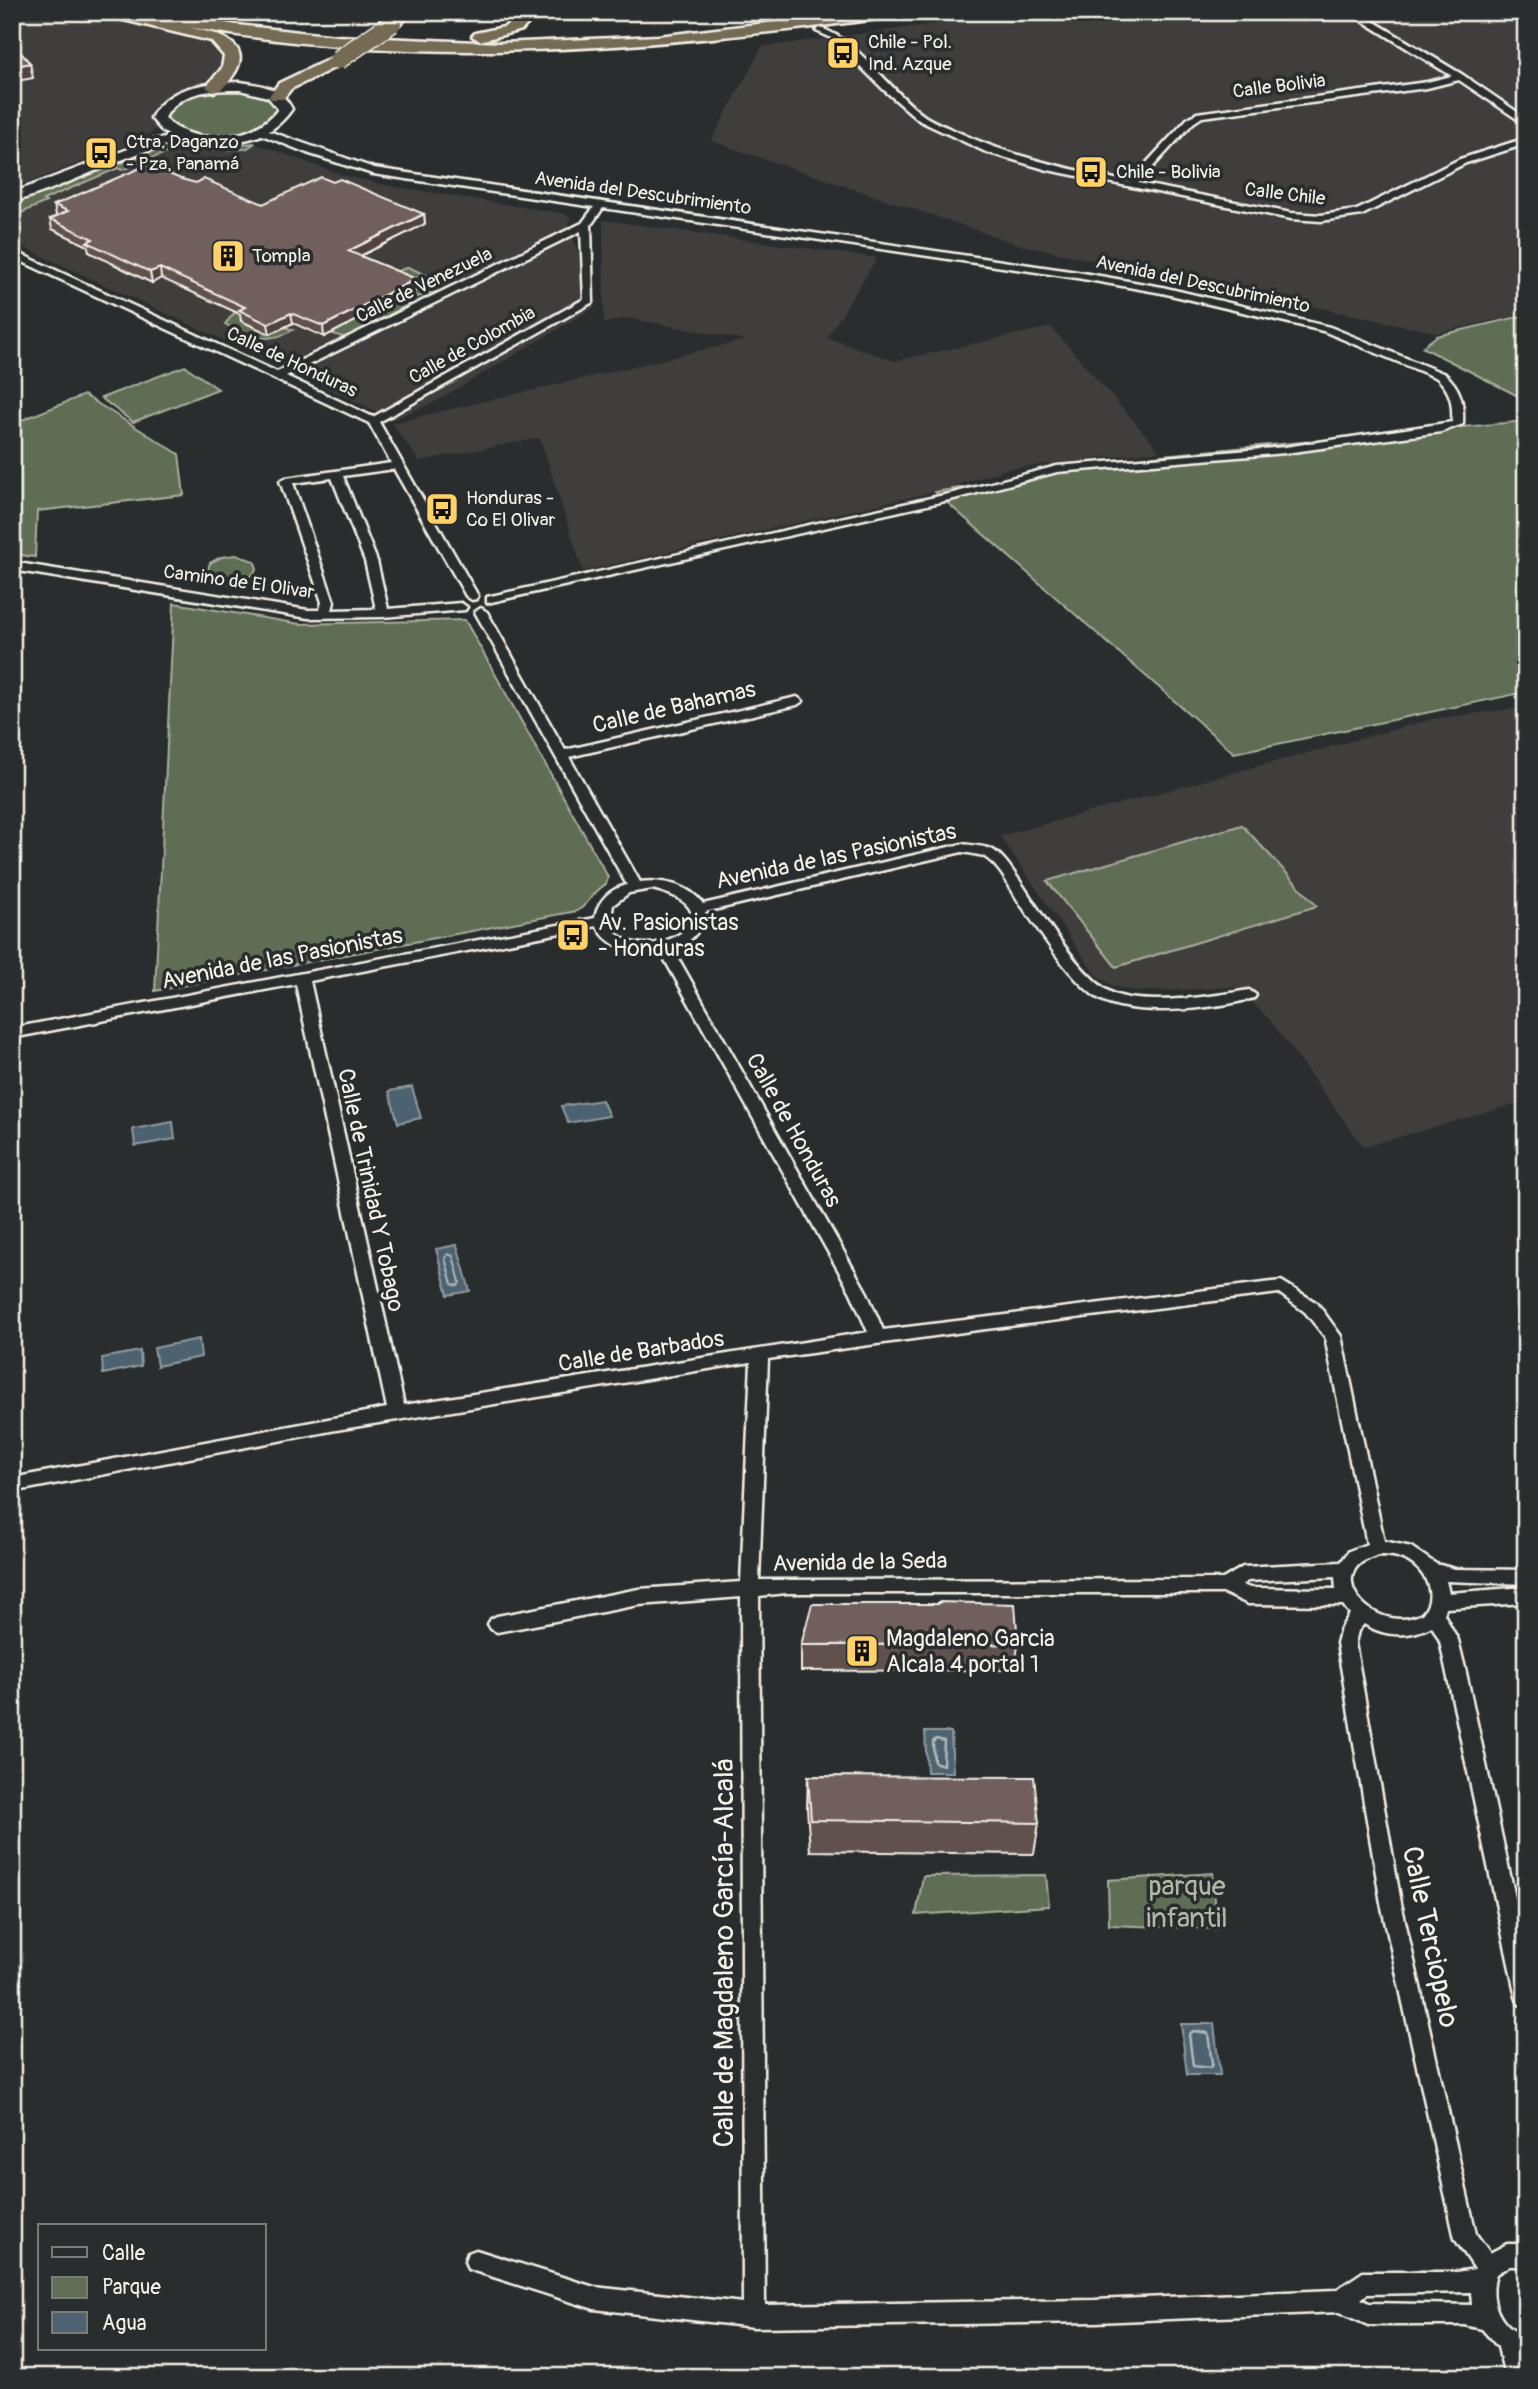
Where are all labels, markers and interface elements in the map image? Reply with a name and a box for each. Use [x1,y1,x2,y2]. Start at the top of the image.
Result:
place label: Chile - Pol. Ind. Azque [868,30,952,76]
bus stop icon: Chile - Pol. Ind. Azque [824,34,862,72]
street label: Calle Bolivia [1231,68,1327,104]
place label: Ctra. Daganzo - Pza. Panamá [126,130,239,176]
bus stop icon: Ctra. Daganzo - Pza. Panamá [82,134,120,172]
bus stop icon: Chile - Bolivia [1072,153,1110,191]
place label: Chile - Bolivia [1116,160,1221,184]
street label: Avenida del Descubrimiento [533,166,753,220]
street label: Calle Chile [1243,177,1327,211]
building icon: Tompla [209,237,247,275]
street label: Calle de Venezuela [352,242,496,328]
place label: Tompla [252,244,311,268]
street label: Avenida del Descubrimiento [1094,250,1312,318]
street label: Calle de Colombia [405,300,539,390]
street label: Calle de Honduras [223,321,362,403]
place label: Honduras - Cº El Olivar [466,486,555,532]
bus stop icon: Honduras - Cº El Olivar [423,490,461,528]
street label: Camino de El Olivar [162,560,316,605]
street label: Calle de Bahamas [590,674,758,740]
street label: Avenida de las Pasionistas [713,816,959,896]
place label: Av. Pasionistas - Honduras [598,908,739,963]
bus stop icon: Av. Pasionistas - Honduras [554,916,592,954]
street label: Avenida de las Pasionistas [159,920,405,996]
street label: Calle de Honduras [740,1048,848,1212]
street label: Calle de Trinidad Y Tobago [331,1066,411,1314]
street label: Calle de Barbados [556,1324,726,1378]
street label: Avenida de la Seda [772,1546,948,1578]
place label: Magdaleno Garcia Alcala 4 portal 1 [886,1624,1055,1679]
building icon: Magdaleno Garcia Alcala 4 portal 1 [843,1632,881,1670]
street label: Calle de Magdaleno García-Alcalá [707,1758,742,2148]
street label: Calle Terciopelo [1394,1843,1466,2031]
park label: parque infantil [1146,1869,1228,1936]
legend [38,2224,266,2350]
text: Calle [102,2240,146,2267]
text: Parque [102,2274,161,2301]
text: Agua [102,2310,147,2337]

